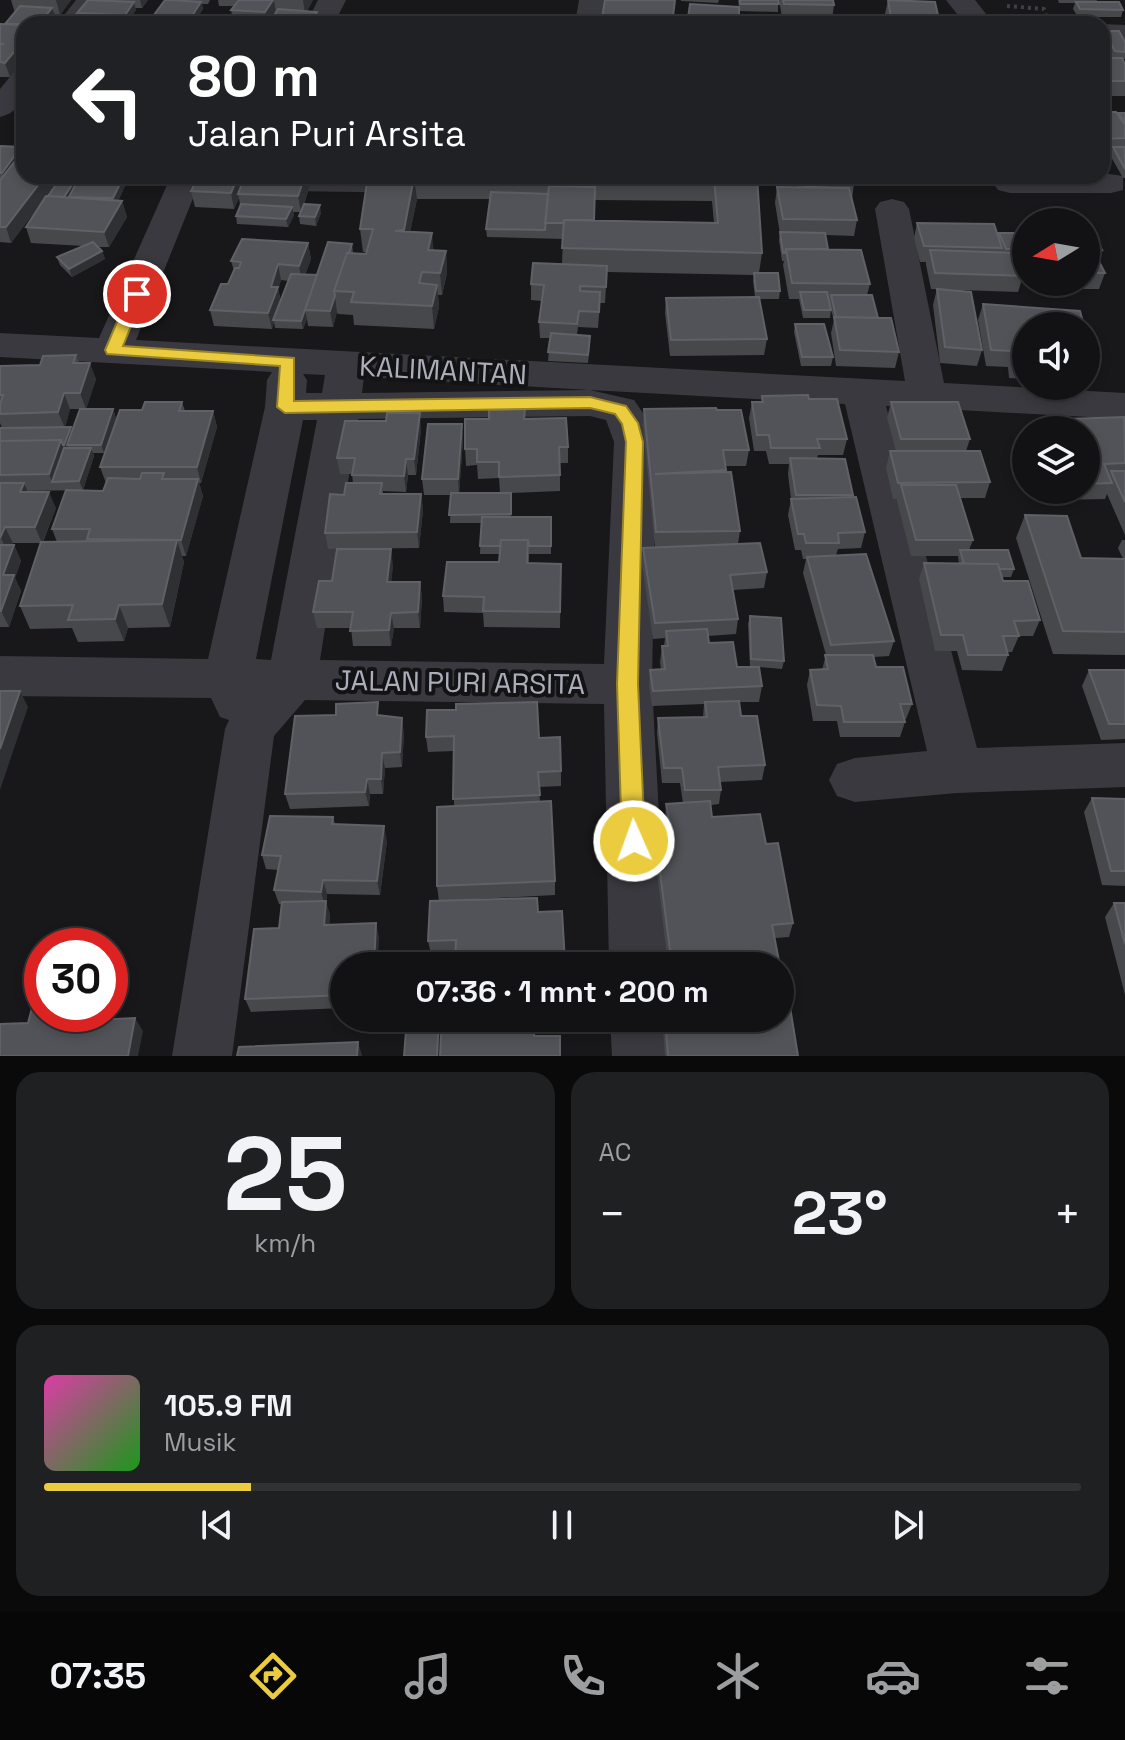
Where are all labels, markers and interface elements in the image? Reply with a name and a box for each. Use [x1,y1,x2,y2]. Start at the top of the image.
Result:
text: 80 m [188,41,320,112]
icon: left [56,48,160,152]
text: Jalan Puri Arsita [188,111,466,157]
north arrow [1012,208,1100,296]
map controls [1012,208,1100,504]
pin [103,260,171,328]
icon: arrive [115,272,159,316]
button: sound [1012,312,1100,400]
street label: KALIMANTAN [358,348,528,392]
button: layers [1012,416,1100,504]
street label: JALAN PURI ARSITA [335,662,585,702]
position arrow [592,799,676,883]
speed limit sign: 30 [24,928,128,1032]
text: 07:36 · 1 mnt · 200 m [415,972,709,1011]
text: 25 [223,1108,347,1240]
text: AC [599,1135,631,1169]
text: 23° [792,1175,888,1252]
text: − [599,1186,626,1242]
text: + [1054,1186,1081,1242]
text: km/h [254,1226,316,1260]
text: 105.9 FM [164,1386,293,1425]
text: Musik [164,1425,236,1459]
icon: previous [195,1503,239,1547]
icon: pause [540,1503,584,1547]
icon: next [886,1503,930,1547]
icon: directions [245,1648,301,1704]
icon: music [400,1648,456,1704]
icon: phone [555,1648,611,1704]
icon: climate [710,1648,766,1704]
icon: car [865,1648,921,1704]
icon: filters [1019,1648,1075,1704]
text: 07:35 [49,1653,146,1699]

